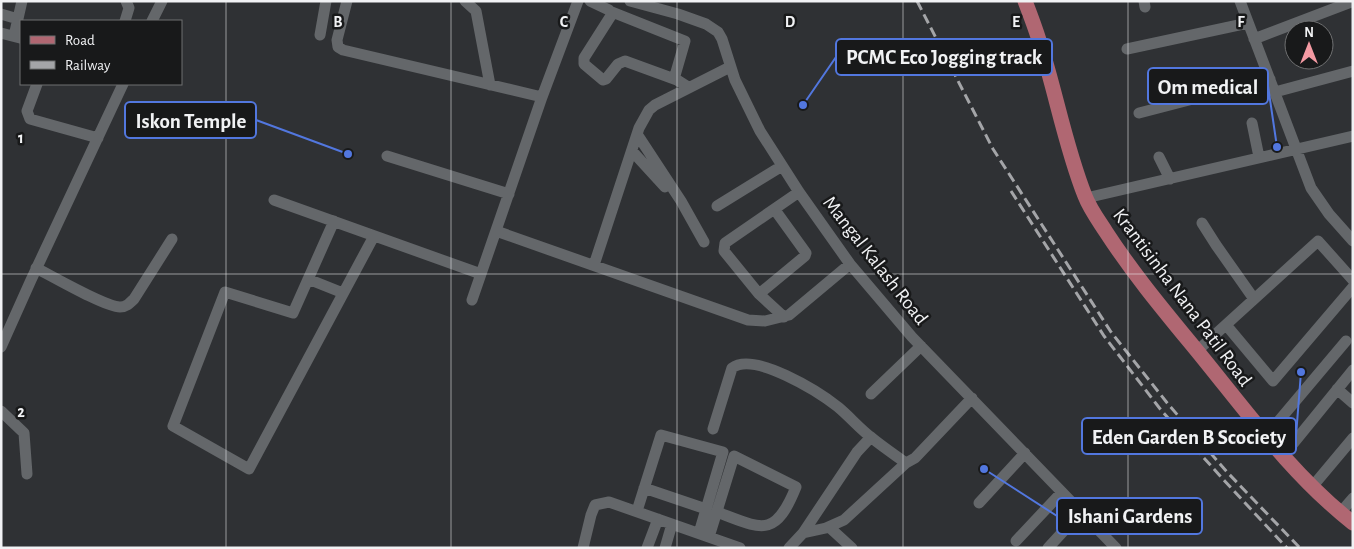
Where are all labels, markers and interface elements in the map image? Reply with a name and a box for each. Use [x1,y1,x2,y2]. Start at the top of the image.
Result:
text: B [333,14,343,30]
text: C [560,14,569,30]
text: D [785,14,796,30]
text: E [1012,14,1020,30]
text: F [1237,14,1245,30]
legend [20,20,182,85]
north arrow [1284,20,1334,70]
text: N [1304,26,1314,40]
text: Road [65,33,95,48]
callout: PCMC Eco Jogging track [836,39,1052,75]
text: PCMC Eco Jogging track [846,47,1043,68]
text: Railway [65,58,111,73]
callout: Om medical [1148,68,1268,104]
text: Om medical [1158,77,1258,98]
callout: Iskon Temple [125,102,256,138]
text: Iskon Temple [135,111,247,132]
text: 1 [18,130,24,146]
street label: Mangal Kalash Road [819,193,931,329]
street label: Krantisinha Nana Patil Road [1109,205,1255,390]
text: 2 [17,404,25,420]
callout: Eden Garden B Scociety [1082,418,1296,454]
text: Eden Garden B Scociety [1092,427,1287,448]
callout: Ishani Gardens [1057,498,1202,534]
text: Ishani Gardens [1068,506,1192,527]

